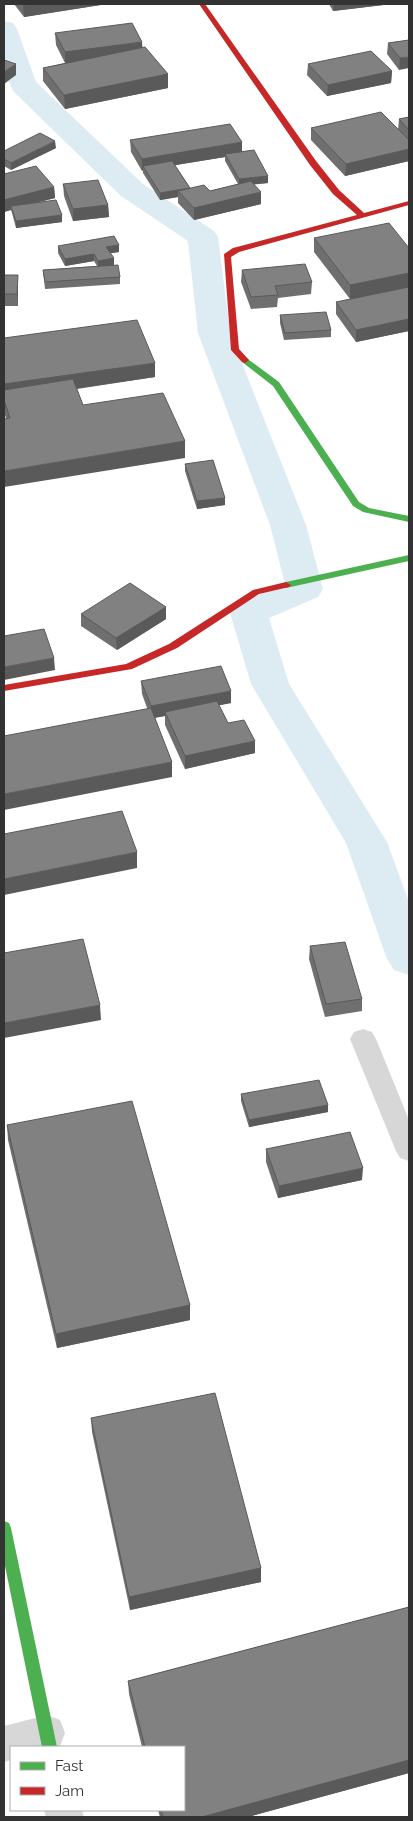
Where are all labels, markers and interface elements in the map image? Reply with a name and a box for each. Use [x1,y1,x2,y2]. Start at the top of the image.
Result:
legend [10,1746,185,1811]
text: Fast [55,1757,83,1775]
text: Jam [55,1782,84,1800]

